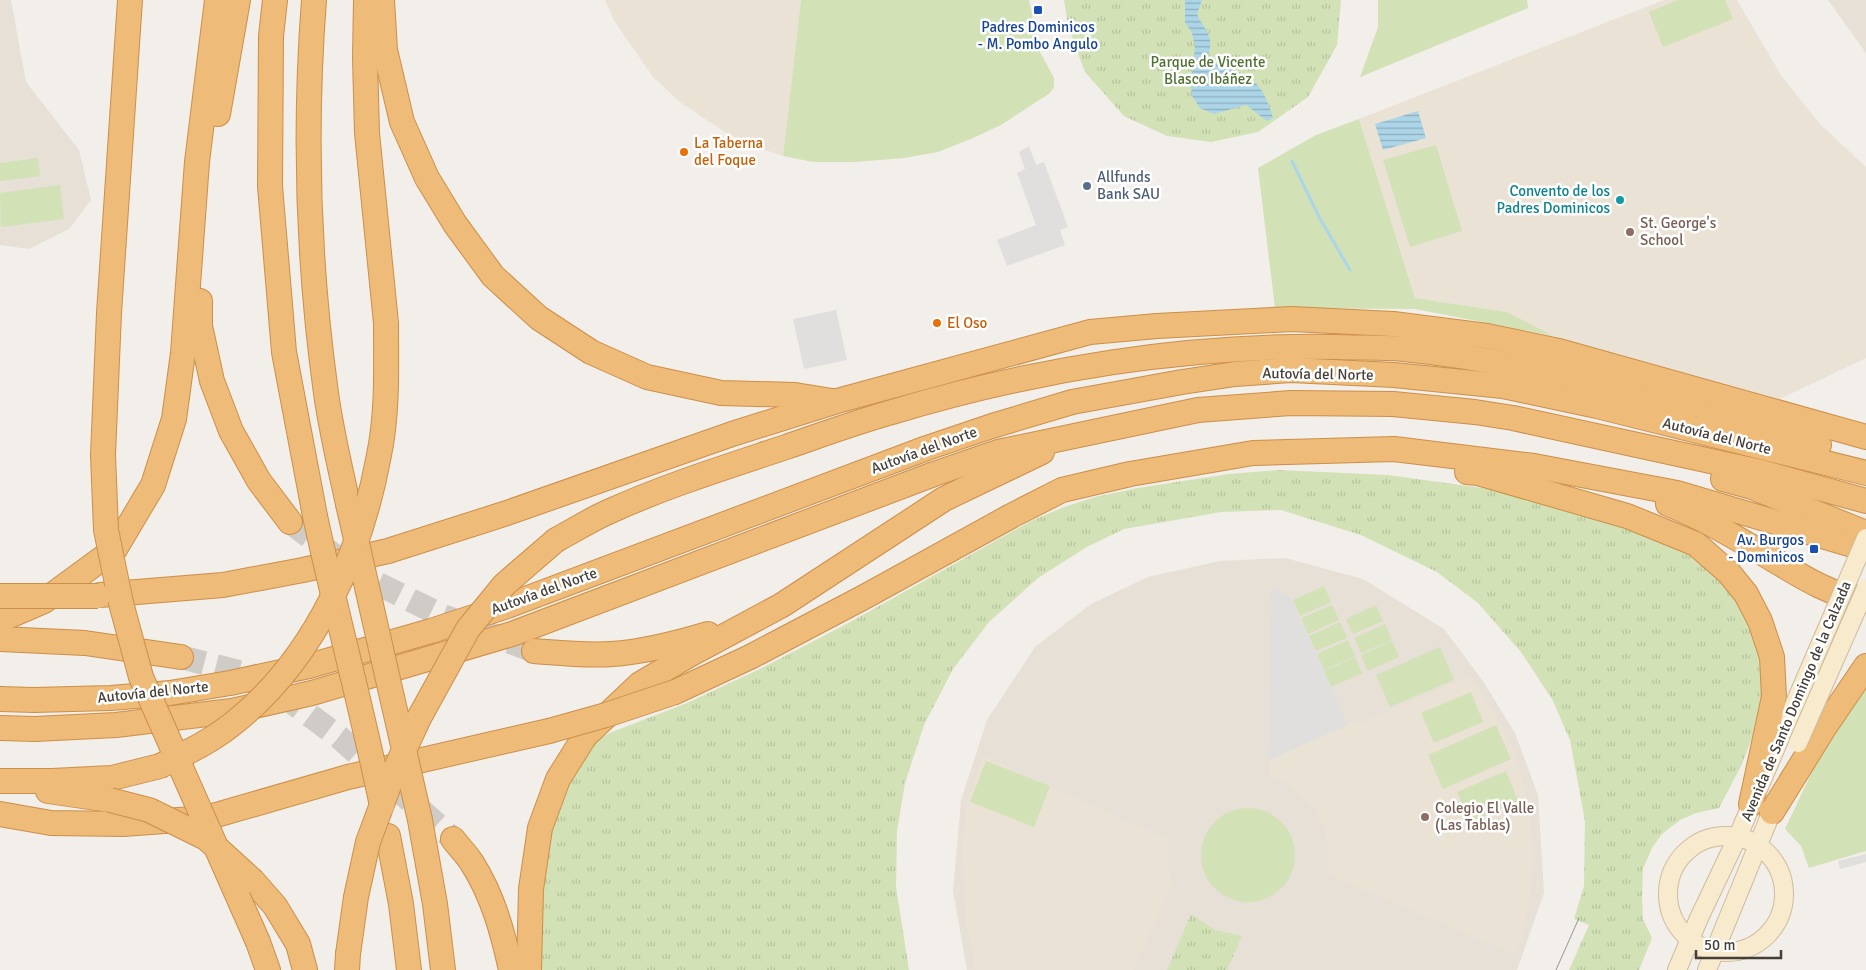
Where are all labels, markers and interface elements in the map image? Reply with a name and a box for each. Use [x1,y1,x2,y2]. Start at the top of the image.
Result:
marker: Padres Dominicos - M. Pombo Angulo [1032,4,1044,16]
place label: Padres Dominicos - M. Pombo Angulo [978,18,1098,53]
park label: Parque de Vicente Blasco Ibáñez [1151,53,1265,88]
place label: La Taberna del Foque [694,134,763,169]
marker: La Taberna del Foque [678,146,690,158]
place label: Allfunds Bank SAU [1097,168,1160,203]
marker: Allfunds Bank SAU [1081,180,1093,192]
place label: Convento de los Padres Dominicos [1497,182,1610,217]
marker: Convento de los Padres Dominicos [1614,194,1626,206]
place label: St. George's School [1640,214,1717,249]
marker: St. George's School [1624,226,1636,238]
place label: El Oso [947,314,988,332]
marker: El Oso [931,317,943,329]
street label: Autovía del Norte [1262,364,1374,384]
street label: Autovía del Norte [1661,414,1773,458]
street label: Autovía del Norte [869,422,979,478]
place label: Av. Burgos - Dominicos [1728,531,1804,566]
marker: Av. Burgos - Dominicos [1808,543,1820,555]
street label: Autovía del Norte [489,563,599,619]
street label: Avenida de Santo Domingo de la Calzada [1737,578,1855,824]
street label: Autovía del Norte [97,677,209,707]
place label: Colegio El Valle (Las Tablas) [1435,799,1534,834]
marker: Colegio El Valle (Las Tablas) [1419,811,1431,823]
scale bar [1696,928,1781,960]
text: 50 m [1704,936,1735,954]

